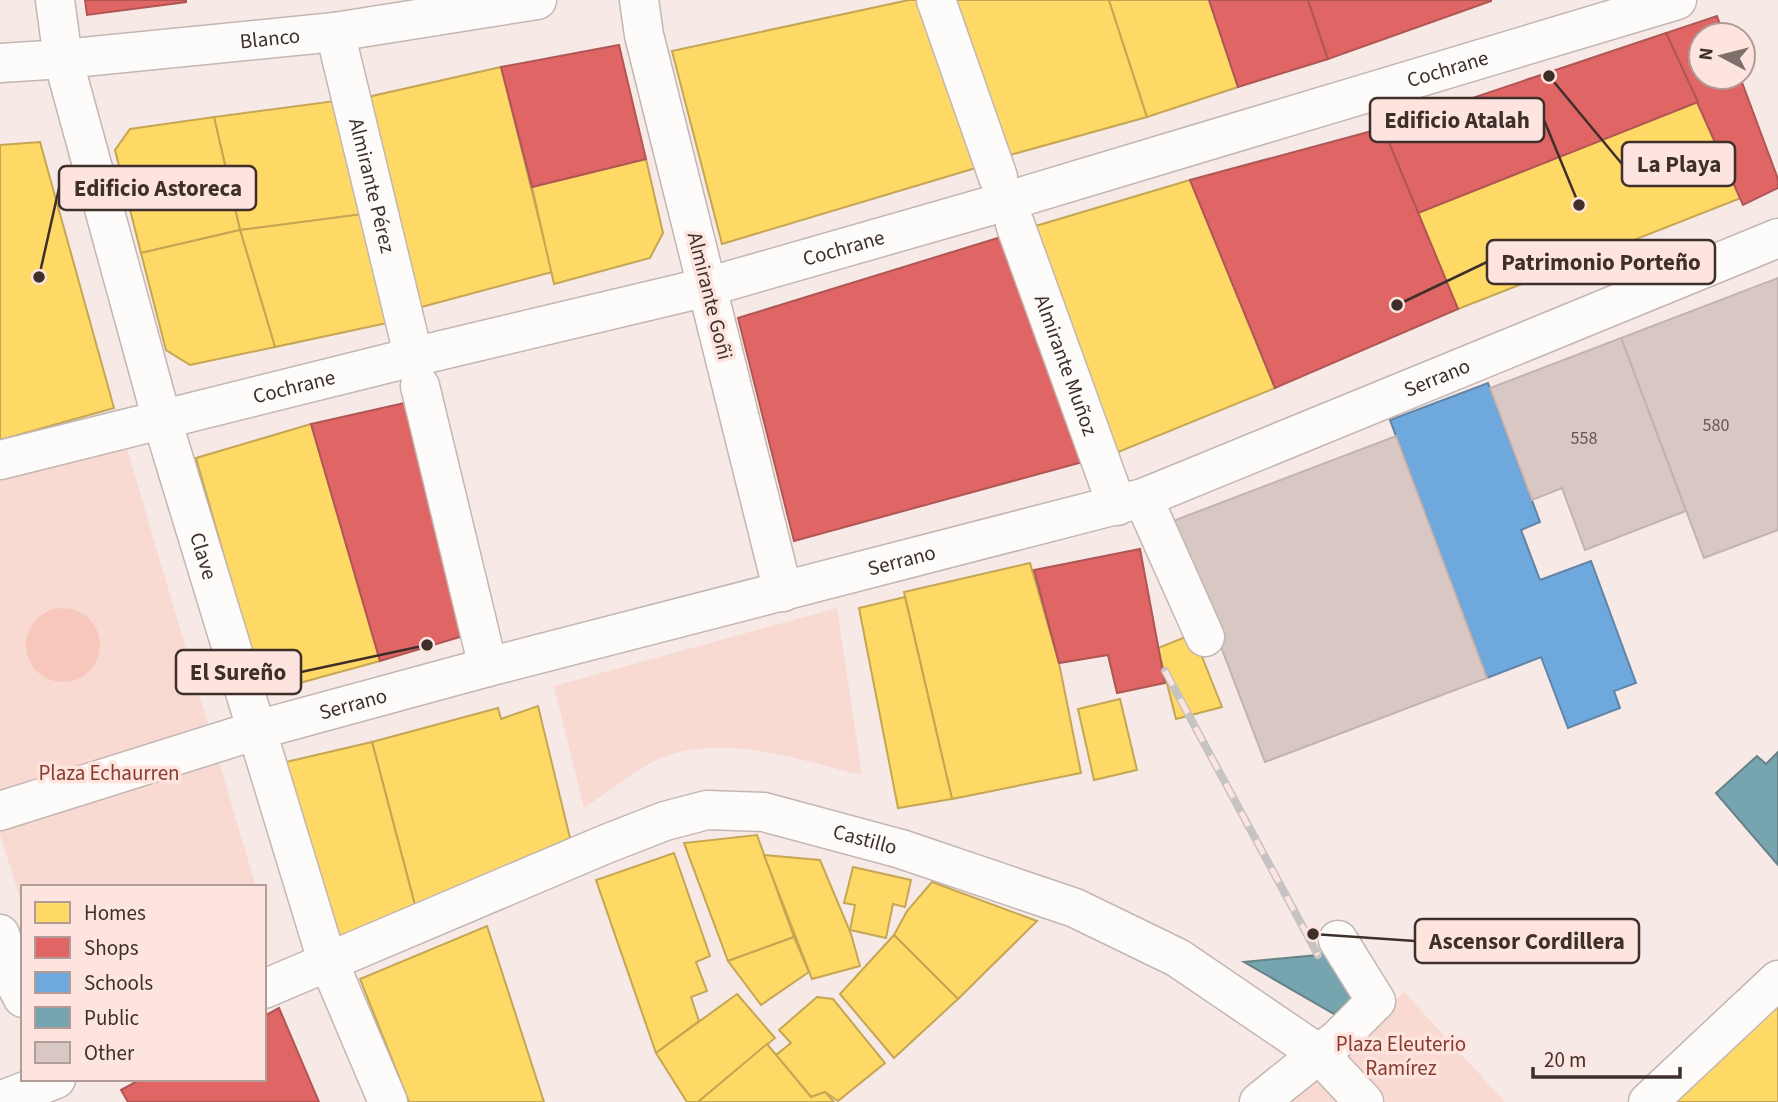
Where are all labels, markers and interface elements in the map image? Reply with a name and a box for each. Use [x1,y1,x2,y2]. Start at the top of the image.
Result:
street label: Blanco [238,21,301,56]
north arrow [1687,21,1757,91]
street label: Cochrane [1403,42,1492,95]
text: N [1692,46,1721,62]
callout: Edificio Atalah [1370,98,1544,142]
text: Edificio Atalah [1384,104,1530,137]
street label: Almirante Pérez [341,115,403,256]
callout: La Playa [1622,142,1735,186]
text: La Playa [1637,148,1721,181]
callout: Edificio Astoreca [59,166,256,210]
text: Edificio Astoreca [74,172,242,205]
street label: Cochrane [799,222,888,274]
street label: Almirante Goñi [680,229,740,363]
callout: Patrimonio Porteño [1487,240,1715,284]
text: Patrimonio Porteño [1501,246,1701,279]
street label: Almirante Muñoz [1027,290,1105,440]
street label: Serrano [1399,351,1475,405]
street label: Cochrane [250,362,338,411]
house number: 580 [1703,413,1729,438]
house number: 558 [1571,426,1597,451]
street label: Clave [182,529,225,583]
street label: Serrano [864,537,939,583]
callout: El Sureño [176,650,301,694]
text: El Sureño [190,656,286,689]
street label: Serrano [316,680,390,727]
park label: Plaza Echaurren [38,758,180,788]
street label: Castillo [830,816,901,862]
legend [21,885,266,1081]
text: Homes [84,898,146,928]
callout: Ascensor Cordillera [1415,919,1639,963]
text: Ascensor Cordillera [1428,925,1625,958]
text: Shops [84,933,139,963]
text: Schools [84,968,153,998]
text: Public [84,1003,139,1033]
park label: Plaza Eleuterio Ramírez [1336,1029,1466,1083]
scale bar [1533,1036,1680,1080]
text: Other [84,1038,135,1068]
text: 20 m [1544,1045,1586,1075]

